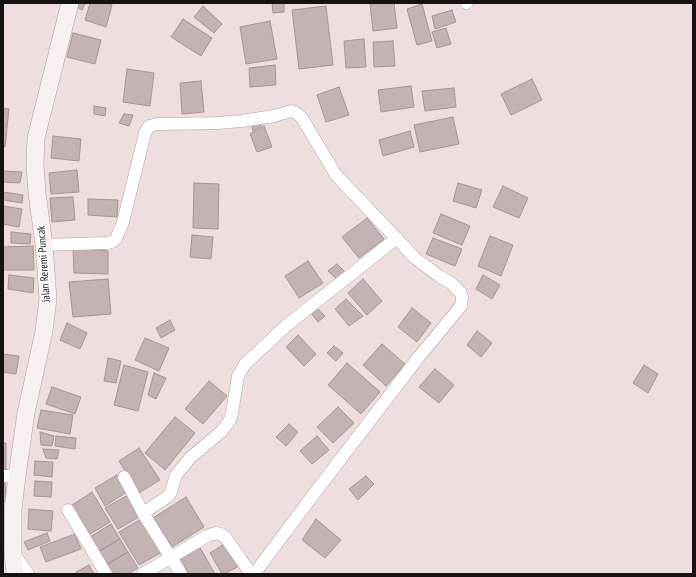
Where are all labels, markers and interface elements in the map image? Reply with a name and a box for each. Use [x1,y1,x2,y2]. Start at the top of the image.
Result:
street label: Jalan Reremi Puncak [35,225,53,303]

